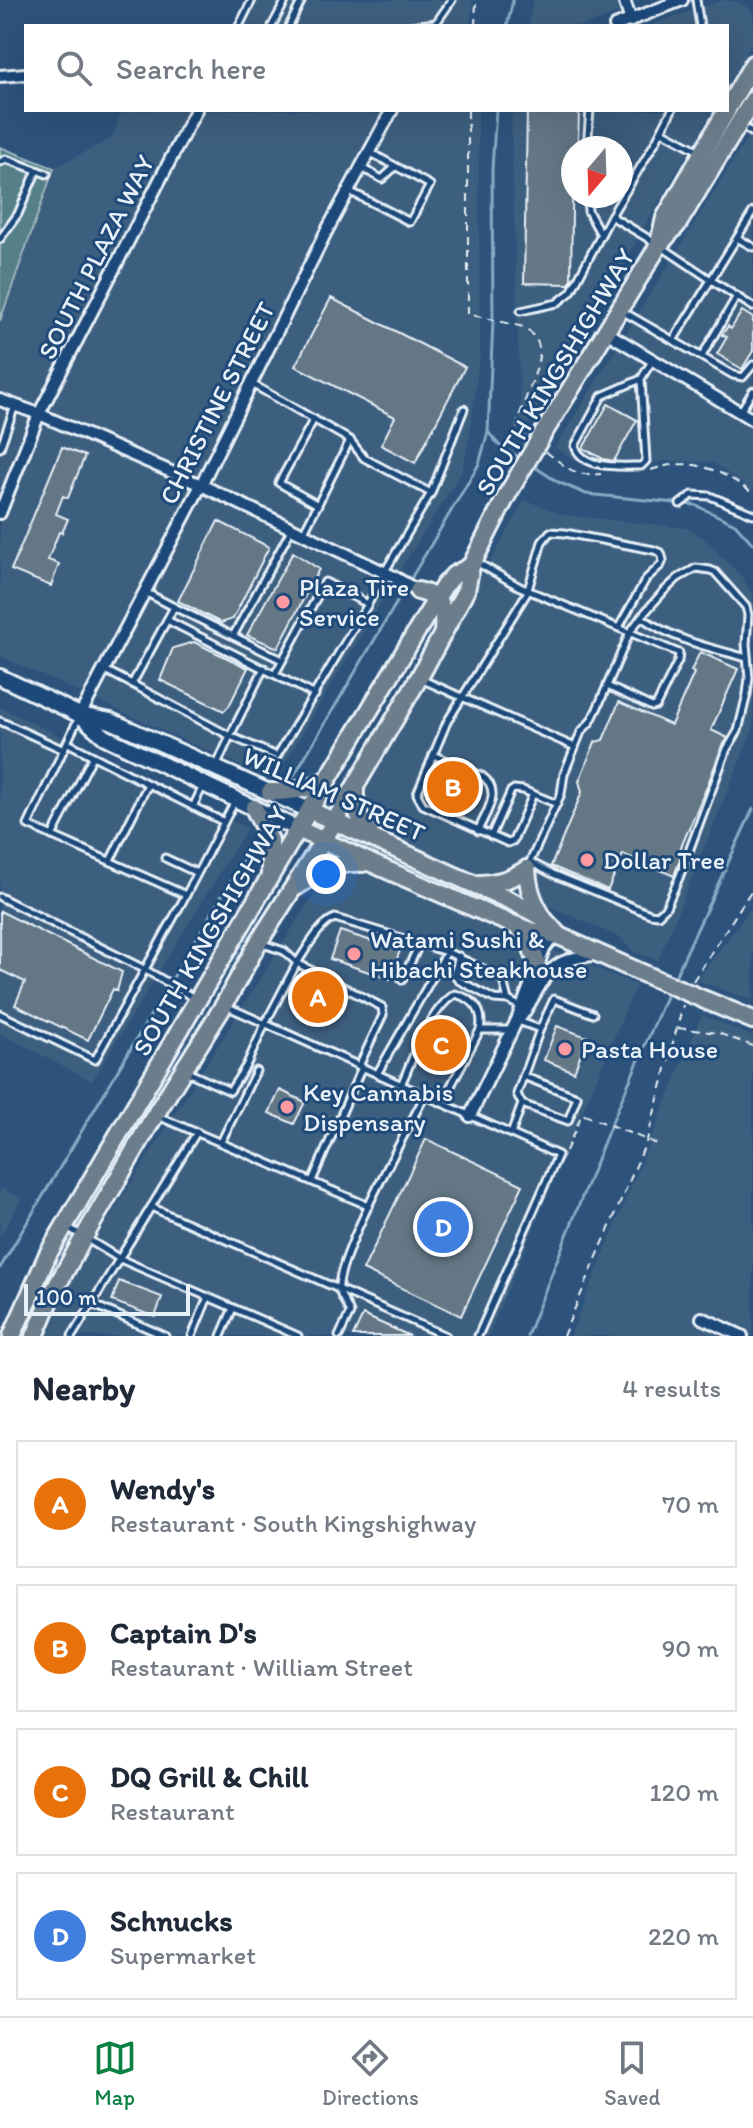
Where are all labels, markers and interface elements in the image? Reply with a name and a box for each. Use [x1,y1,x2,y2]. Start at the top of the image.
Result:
search box [24,24,729,112]
icon: search [52,46,96,90]
text: Search here [116,50,266,87]
north arrow [561,136,633,208]
street label: SOUTH PLAZA WAY [31,149,161,364]
street label: SOUTH KINGSHIGHWAY [468,242,642,501]
street label: CHRISTINE STREET [152,296,282,510]
place label: Plaza Tire Service [299,571,409,633]
marker: Plaza Tire Service [274,593,292,611]
street label: WILLIAM STREET [238,739,431,849]
pin: B [427,757,479,817]
street label: SOUTH KINGSHIGHWAY [125,800,295,1061]
place label: Dollar Tree [603,844,725,876]
marker: Dollar Tree [578,851,596,869]
your location [306,854,346,894]
place label: Watami Sushi & Hibachi Steakhouse [370,923,587,985]
marker: Watami Sushi & Hibachi Steakhouse [345,945,363,963]
pin: A [292,967,344,1027]
pin: C [415,1015,467,1075]
place label: Pasta House [581,1033,718,1065]
marker: Pasta House [556,1040,574,1058]
place label: Key Cannabis Dispensary [303,1076,453,1138]
marker: Key Cannabis Dispensary [278,1098,296,1116]
pin: D [417,1197,469,1257]
scale bar [24,1280,190,1316]
text: 100 m [36,1284,97,1311]
text: Nearby [32,1368,135,1409]
text: 4 results [622,1372,721,1404]
text: Wendy's [110,1470,215,1507]
text: A [52,1488,68,1520]
text: 70 m [662,1488,719,1520]
text: Restaurant · South Kingshighway [110,1507,476,1539]
text: Captain D's [110,1614,257,1651]
text: B [52,1632,68,1664]
text: 90 m [662,1632,719,1664]
text: Restaurant · William Street [110,1651,413,1683]
text: DQ Grill & Chill [110,1758,309,1795]
text: C [52,1776,68,1808]
text: 120 m [650,1776,719,1808]
text: Restaurant [110,1795,235,1827]
text: Schnucks [110,1902,233,1939]
text: D [51,1920,69,1952]
text: 220 m [648,1920,719,1952]
text: Supermarket [110,1939,256,1971]
tab: Map [93,2036,137,2111]
tab: Directions [322,2036,419,2111]
tab: Saved [604,2036,660,2111]

